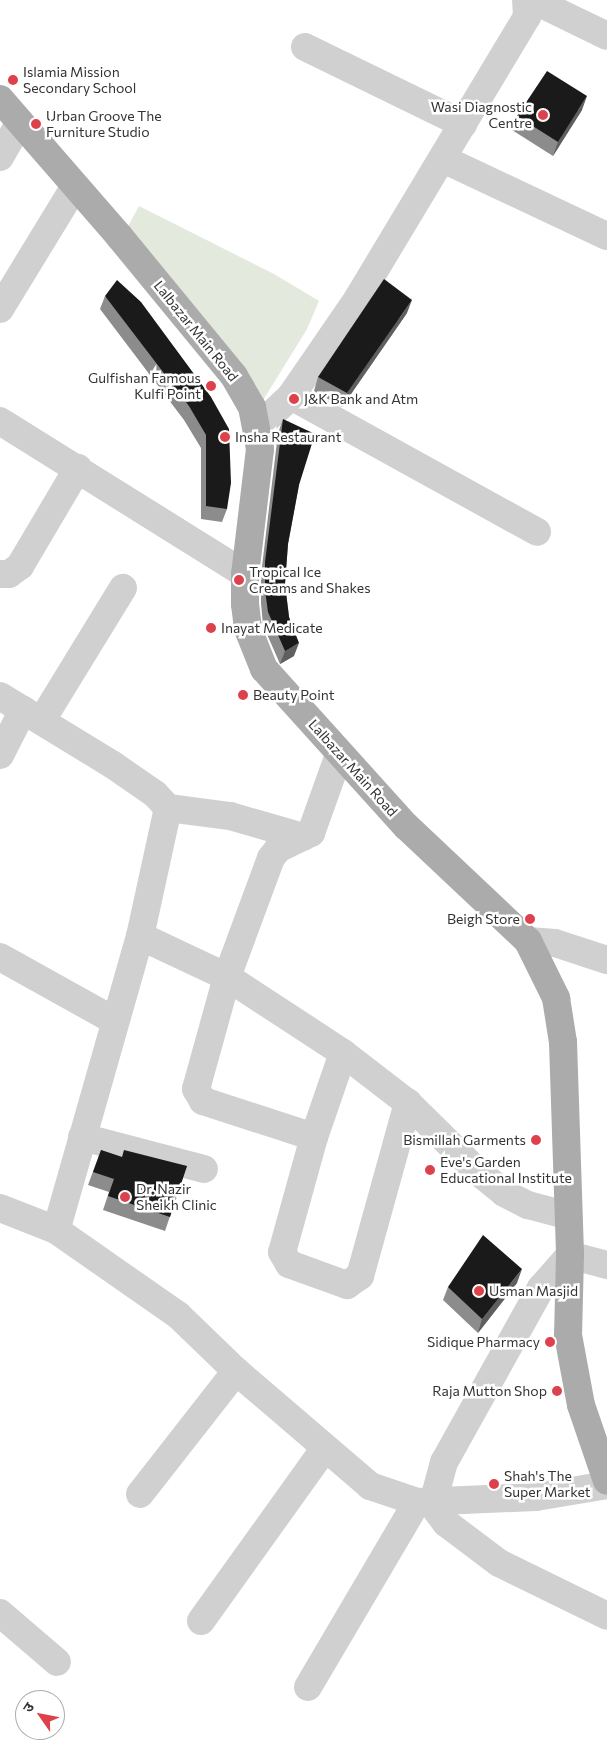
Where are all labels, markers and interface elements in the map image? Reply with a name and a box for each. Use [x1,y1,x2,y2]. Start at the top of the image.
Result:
place label: Islamia Mission Secondary School [23,64,136,96]
marker: Islamia Mission Secondary School [7,74,19,86]
place label: Wasi Diagnostic Centre [431,99,532,132]
place label: Urban Groove The Furniture Studio [46,108,162,140]
marker: Wasi Diagnostic Centre [536,108,550,122]
marker: Urban Groove The Furniture Studio [30,118,42,130]
street label: Lalbazar Main Road [150,277,242,385]
place label: Gulfishan Famous Kulfi Point [88,370,201,402]
marker: Gulfishan Famous Kulfi Point [205,380,217,392]
place label: J&K Bank and Atm [304,391,418,407]
marker: J&K Bank and Atm [288,393,300,405]
place label: Insha Restaurant [235,429,341,445]
marker: Insha Restaurant [219,431,231,443]
place label: Tropical Ice Creams and Shakes [249,564,371,596]
marker: Tropical Ice Creams and Shakes [233,574,245,586]
place label: Inayat Medicate [221,620,323,636]
marker: Inayat Medicate [205,622,217,634]
place label: Beauty Point [253,687,334,703]
marker: Beauty Point [237,689,249,701]
street label: Lalbazar Main Road [305,716,401,820]
place label: Beigh Store [447,911,520,927]
marker: Beigh Store [524,913,536,925]
place label: Bismillah Garments [403,1132,526,1148]
marker: Bismillah Garments [530,1134,542,1146]
place label: Eve's Garden Educational Institute [440,1154,572,1186]
marker: Eve's Garden Educational Institute [424,1164,436,1176]
place label: Dr. Nazir Sheikh Clinic [136,1181,217,1214]
marker: Dr. Nazir Sheikh Clinic [118,1190,132,1204]
place label: Usman Masjid [489,1283,578,1299]
marker: Usman Masjid [473,1285,485,1297]
place label: Sidique Pharmacy [427,1334,540,1350]
marker: Sidique Pharmacy [544,1336,556,1348]
place label: Raja Mutton Shop [432,1383,547,1399]
marker: Raja Mutton Shop [551,1385,563,1397]
place label: Shah's The Super Market [504,1468,590,1500]
marker: Shah's The Super Market [488,1478,500,1490]
north arrow [15,1690,65,1740]
text: उ [18,1699,37,1715]

